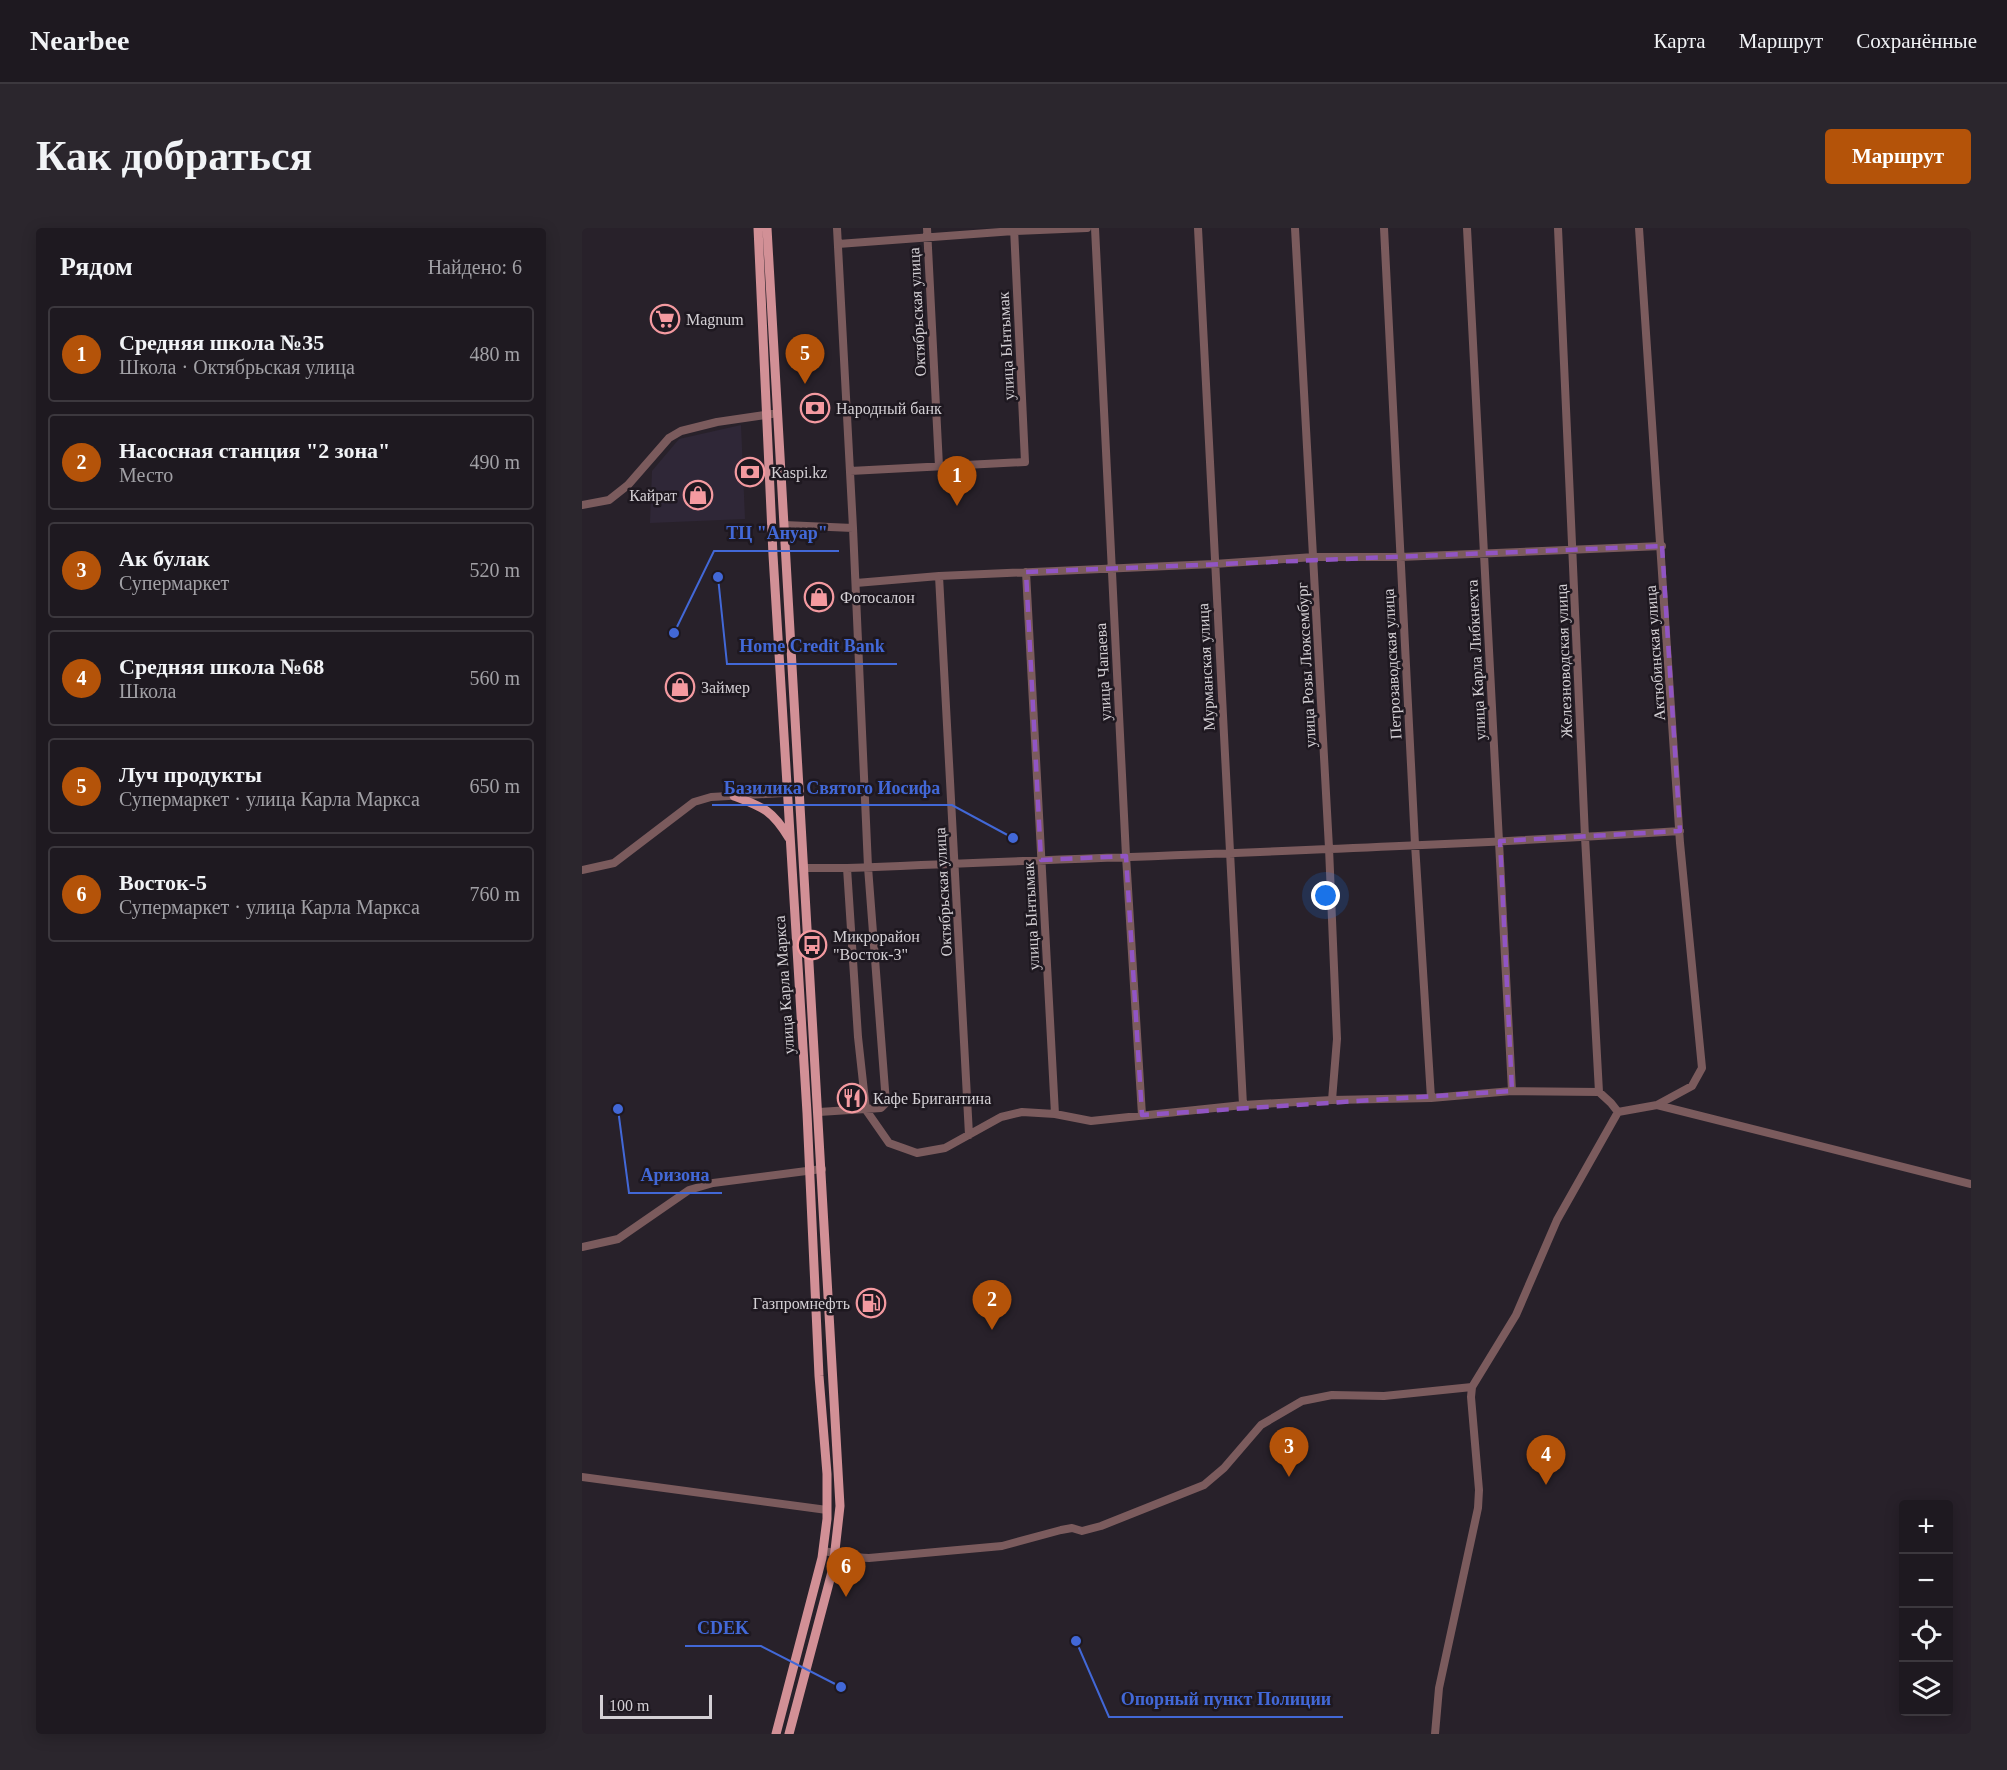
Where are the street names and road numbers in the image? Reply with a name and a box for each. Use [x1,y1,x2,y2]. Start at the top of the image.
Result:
street label: Октябрьская улица [905,247,930,377]
street label: улица Ынтымак [995,291,1018,401]
street label: улица Карла Либкнехта [1463,579,1490,741]
street label: улица Розы Люксембург [1293,581,1320,748]
street label: Железноводская улица [1553,583,1576,739]
street label: Актюбинская улица [1642,585,1669,721]
street label: Петрозаводская улица [1380,588,1405,740]
street label: Мурманская улица [1194,603,1219,731]
street label: улица Чапаева [1092,623,1115,721]
street label: Октябрьская улица [931,827,956,957]
street label: улица Ынтымак [1020,861,1043,971]
street label: улица Карла Маркса [771,915,798,1055]

